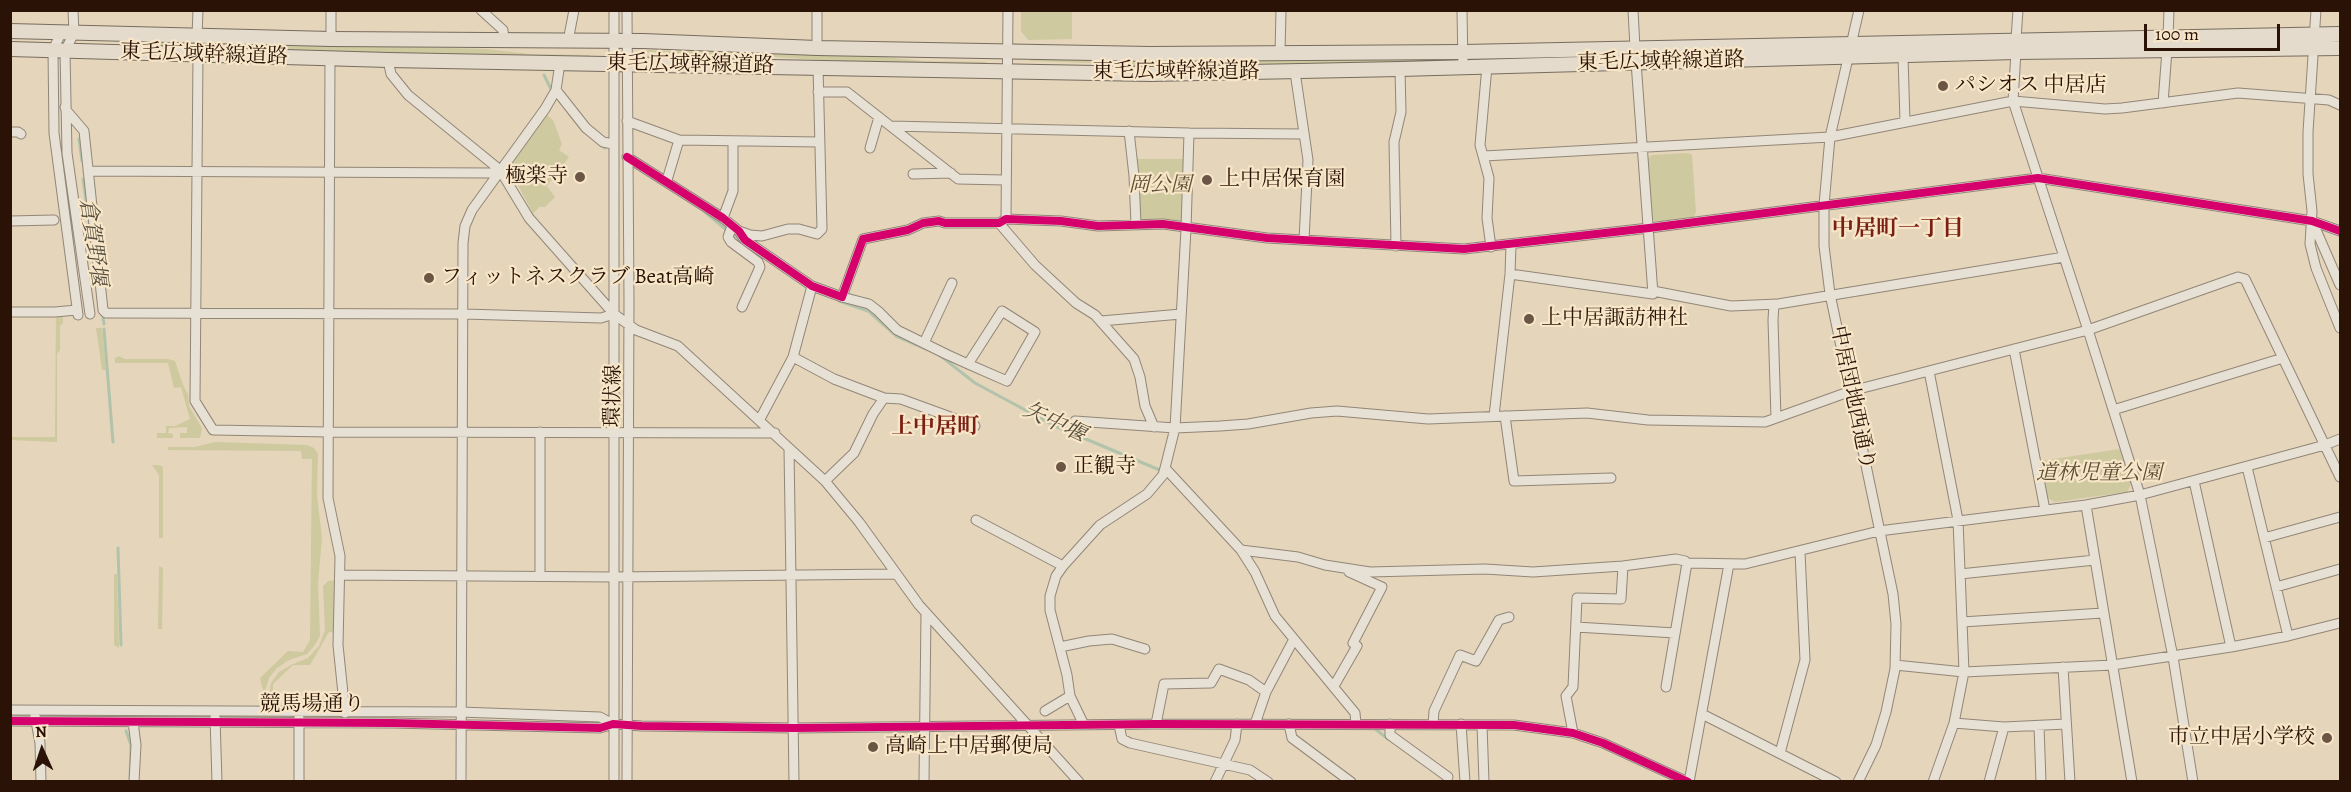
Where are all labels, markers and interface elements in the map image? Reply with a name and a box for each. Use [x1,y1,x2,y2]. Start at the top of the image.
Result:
scale bar [2147,12,2284,50]
text: 100 m [2155,22,2199,46]
street label: 東毛広域幹線道路 [120,39,288,71]
street label: 東毛広域幹線道路 [1577,48,1745,76]
street label: 東毛広域幹線道路 [606,51,774,79]
street label: 東毛広域幹線道路 [1092,59,1260,85]
place label: パシオス 中居店 [1955,73,2106,99]
marker: パシオス 中居店 [1936,79,1950,93]
place label: 極楽寺 [505,164,568,190]
place label: 上中居保育園 [1219,167,1345,193]
marker: 極楽寺 [573,170,587,184]
park label: 岡公園 [1129,173,1191,199]
marker: 上中居保育園 [1200,173,1214,187]
water label: 倉賀野堰 [73,197,111,287]
district label: 中居町一丁目 [1832,217,1964,243]
place label: フィットネスクラブ Beat高崎 [441,265,715,291]
marker: フィットネスクラブ Beat高崎 [422,271,436,285]
place label: 上中居諏訪神社 [1541,306,1688,332]
marker: 上中居諏訪神社 [1522,312,1536,326]
street label: 中居団地西通り [1824,323,1880,473]
street label: 環状線 [601,364,627,428]
water label: 矢中堰 [1019,397,1089,449]
district label: 上中居町 [891,415,979,441]
place label: 正観寺 [1073,454,1136,480]
marker: 正観寺 [1054,460,1068,474]
park label: 道林児童公園 [2036,461,2162,487]
street label: 競馬場通り [260,692,364,718]
north arrow [12,720,72,780]
text: N [35,721,47,743]
place label: 市立中居小学校 [2168,725,2315,751]
marker: 市立中居小学校 [2320,731,2334,745]
place label: 高崎上中居郵便局 [885,734,1053,760]
marker: 高崎上中居郵便局 [866,740,880,754]

